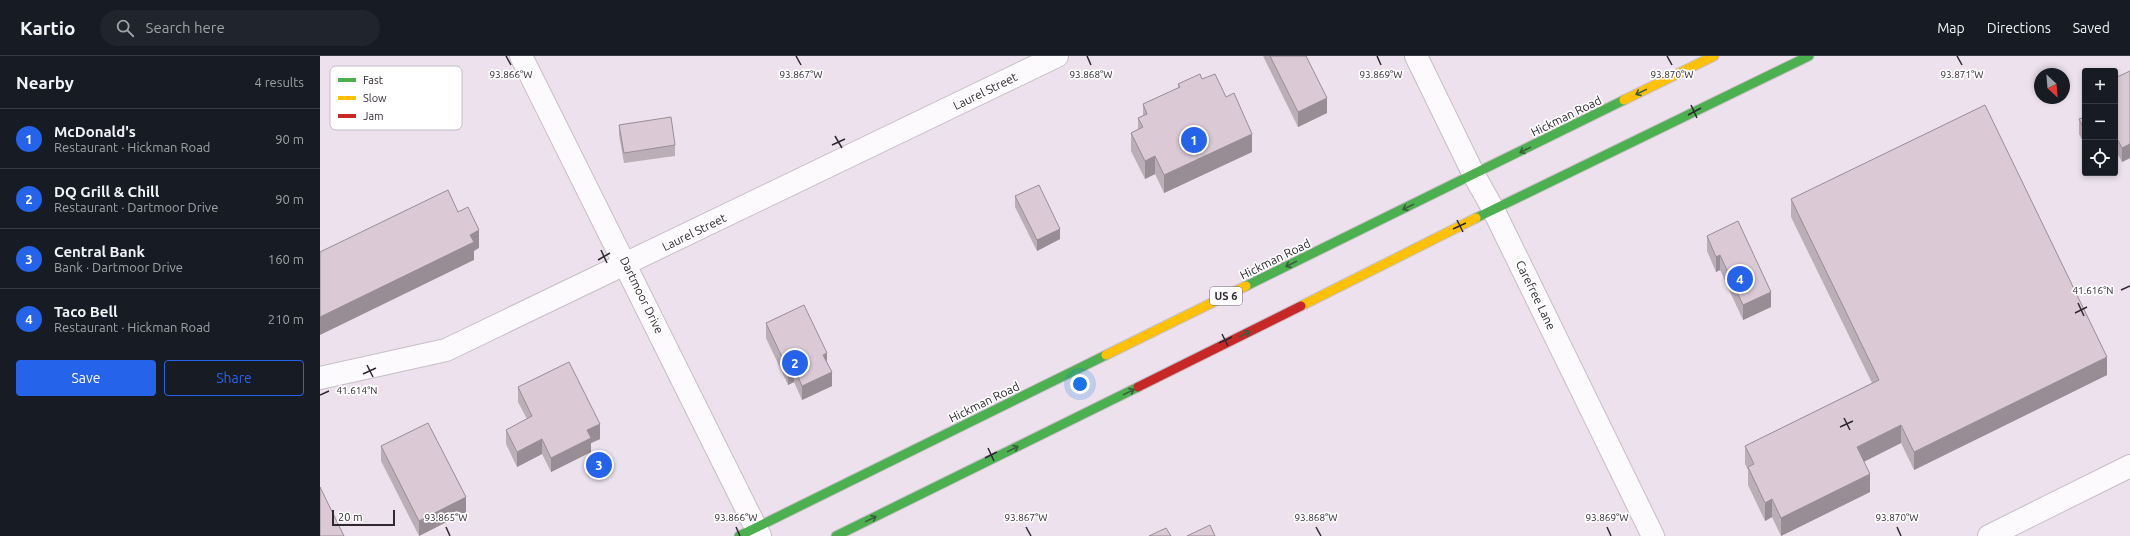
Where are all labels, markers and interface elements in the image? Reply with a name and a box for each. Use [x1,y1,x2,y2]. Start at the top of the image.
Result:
search box [100,10,380,46]
text: Kartio [20,17,76,39]
icon: search [114,17,136,39]
text: Search here [146,19,225,36]
text: Map [1937,20,1965,36]
text: Directions [1987,20,2051,36]
text: Saved [2073,20,2110,36]
legend [330,66,462,130]
north arrow [2034,68,2070,104]
map controls [2082,68,2118,176]
button: + [2082,68,2118,104]
text: 93.866°W [489,69,533,80]
text: 93.867°W [779,69,823,80]
text: 93.868°W [1069,69,1113,80]
text: 93.869°W [1359,69,1403,80]
text: 93.870°W [1650,69,1694,80]
text: 93.871°W [1940,69,1984,80]
street label: Laurel Street [951,70,1019,112]
text: Nearby [16,73,74,92]
text: Fast [363,74,384,86]
text: 4 results [254,75,304,89]
one-way arrow [1636,89,1648,96]
text: Slow [363,92,387,104]
street label: Hickman Road [1529,93,1603,139]
button: − [2082,104,2118,140]
text: Jam [363,110,384,122]
text: McDonald's [54,123,136,140]
pin: 1 [1181,125,1207,155]
text: 1 [25,132,33,146]
text: 90 m [275,132,304,146]
text: Restaurant · Hickman Road [54,140,210,154]
button: locate [2082,140,2118,176]
one-way arrow [1519,147,1531,154]
text: DQ Grill & Chill [54,183,159,200]
text: 2 [25,192,33,206]
text: 90 m [275,192,304,206]
text: Restaurant · Dartmoor Drive [54,200,218,214]
one-way arrow [1403,204,1415,211]
street label: Laurel Street [660,211,728,253]
street label: Hickman Road [1238,236,1312,282]
text: Central Bank [54,243,145,260]
text: 3 [25,252,33,266]
text: 160 m [268,252,304,266]
street label: Dartmoor Drive [618,254,666,336]
street label: Carefree Lane [1514,258,1558,332]
text: Bank · Dartmoor Drive [54,260,183,274]
one-way arrow [1286,261,1298,268]
pin: 4 [1727,264,1753,294]
text: 41.616°N [2072,285,2114,296]
road number: US 6 [1210,287,1242,305]
text: Taco Bell [54,303,118,320]
text: 4 [25,312,33,326]
text: 210 m [268,312,304,326]
text: Restaurant · Hickman Road [54,320,210,334]
one-way arrow [1239,329,1251,337]
pin: 2 [782,348,808,378]
button: Save [16,360,156,396]
button: Share [164,360,304,396]
your location [1070,374,1090,394]
street label: Hickman Road [947,379,1021,425]
text: 41.614°N [336,385,378,396]
one-way arrow [1123,388,1135,395]
one-way arrow [1006,445,1018,452]
pin: 3 [586,450,612,480]
scale bar [332,508,395,527]
text: 20 m [338,511,362,523]
text: 93.865°W [424,512,468,523]
text: 93.866°W [714,512,758,523]
text: 93.867°W [1004,512,1048,523]
text: 93.868°W [1294,512,1338,523]
text: 93.869°W [1585,512,1629,523]
text: 93.870°W [1875,512,1919,523]
one-way arrow [864,515,876,522]

